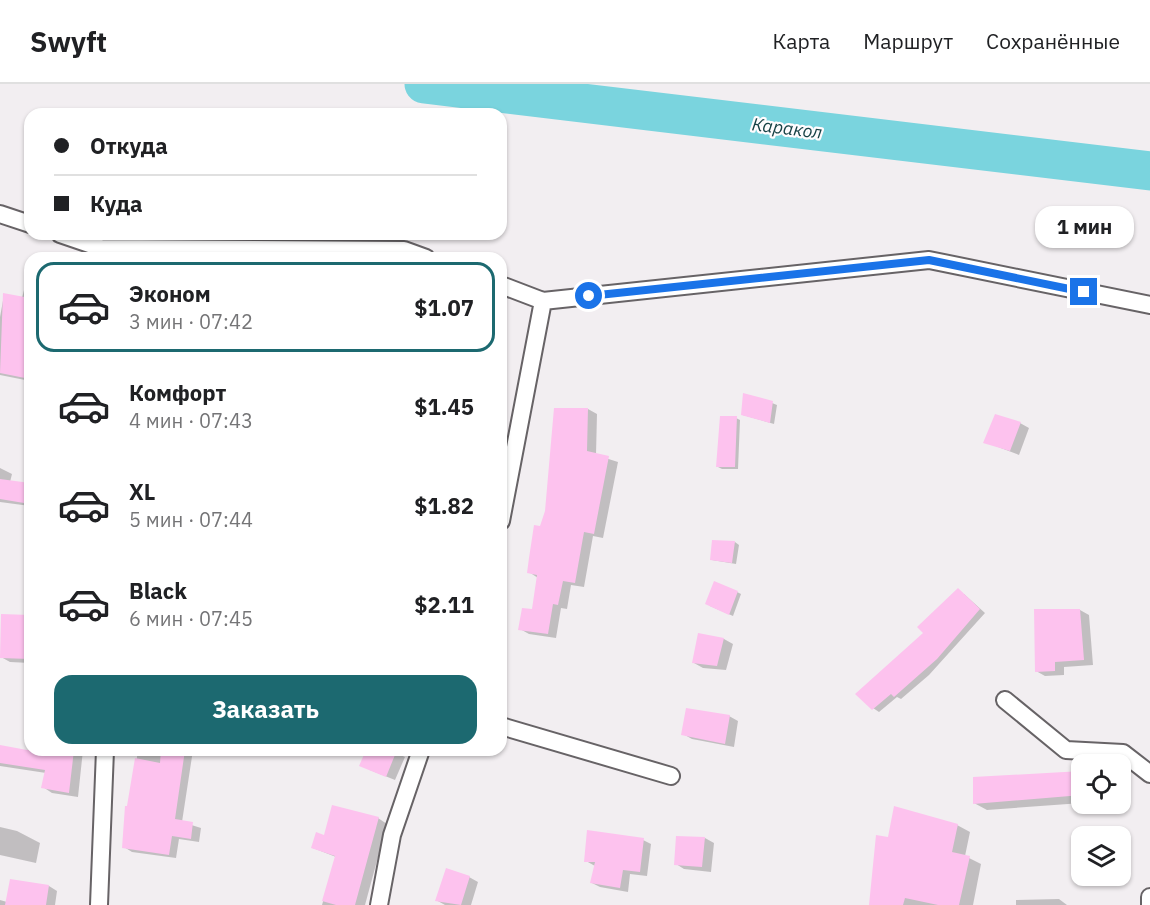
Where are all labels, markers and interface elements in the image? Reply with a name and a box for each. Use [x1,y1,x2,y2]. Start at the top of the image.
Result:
text: Swyft [30,23,107,60]
text: Карта [772,27,830,55]
text: Маршрут [863,27,953,55]
text: Сохранённые [986,27,1120,55]
water label: Каракол [751,112,824,144]
text: Откуда [90,131,168,160]
text: Куда [90,189,143,218]
callout: 1 мин [1034,205,1134,247]
text: 1 мин [1057,213,1112,240]
route end [1070,278,1097,305]
text: Эконом [129,279,211,308]
icon: car [57,280,111,334]
route start [575,282,602,309]
text: $1.07 [414,293,474,322]
text: 3 мин · 07:42 [129,308,253,335]
text: Комфорт [129,378,226,407]
icon: car [57,379,111,433]
text: $1.45 [414,392,474,421]
text: 4 мин · 07:43 [129,407,253,434]
text: XL [129,477,155,506]
icon: car [57,478,111,532]
text: $1.82 [414,491,474,520]
text: 5 мин · 07:44 [129,506,253,533]
text: Black [129,576,187,605]
icon: car [57,577,111,631]
text: $2.11 [414,590,474,619]
text: 6 мин · 07:45 [129,605,253,632]
button: Заказать [54,675,477,744]
map controls [1071,754,1131,886]
button: locate [1071,754,1131,814]
button: layers [1071,826,1131,886]

